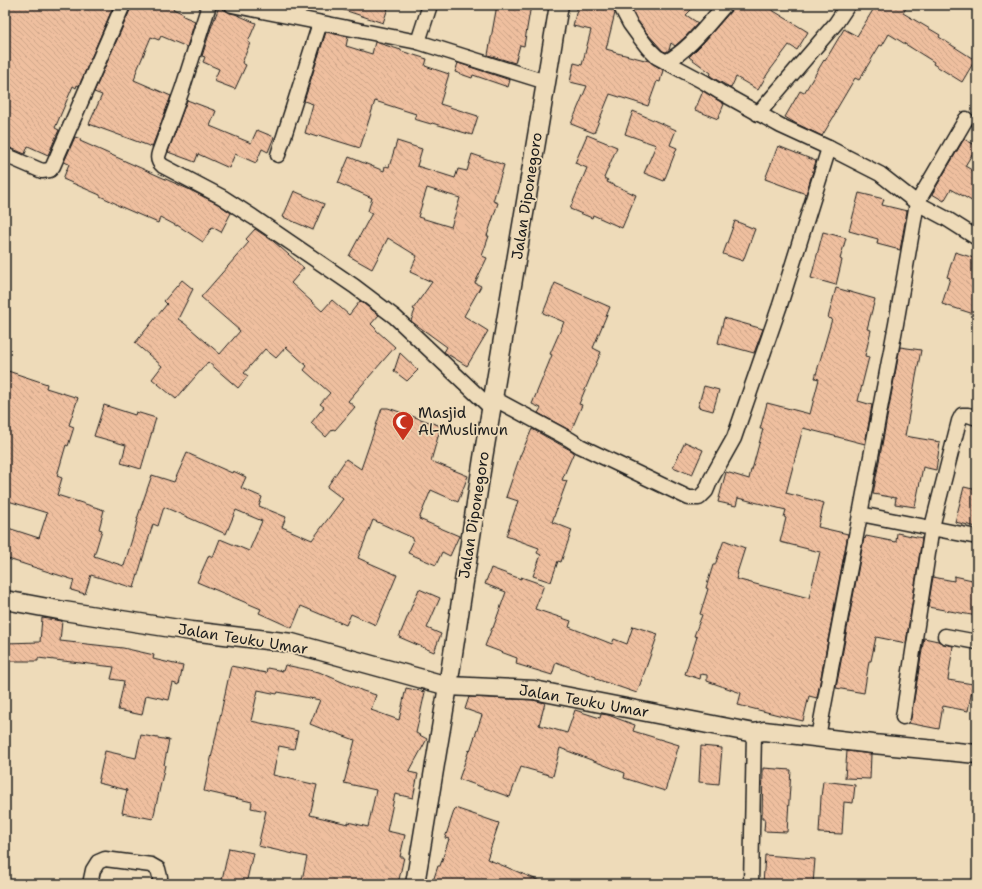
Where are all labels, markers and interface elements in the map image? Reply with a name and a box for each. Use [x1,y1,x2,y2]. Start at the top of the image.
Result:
street label: Jalan Diponegoro [507,131,547,261]
place label: Masjid Al-Muslimun [418,403,508,440]
mosque icon: Masjid Al-Muslimun [390,409,416,442]
street label: Jalan Diponegoro [454,450,494,580]
street label: Jalan Teuku Umar [176,619,310,659]
street label: Jalan Teuku Umar [517,680,651,722]

